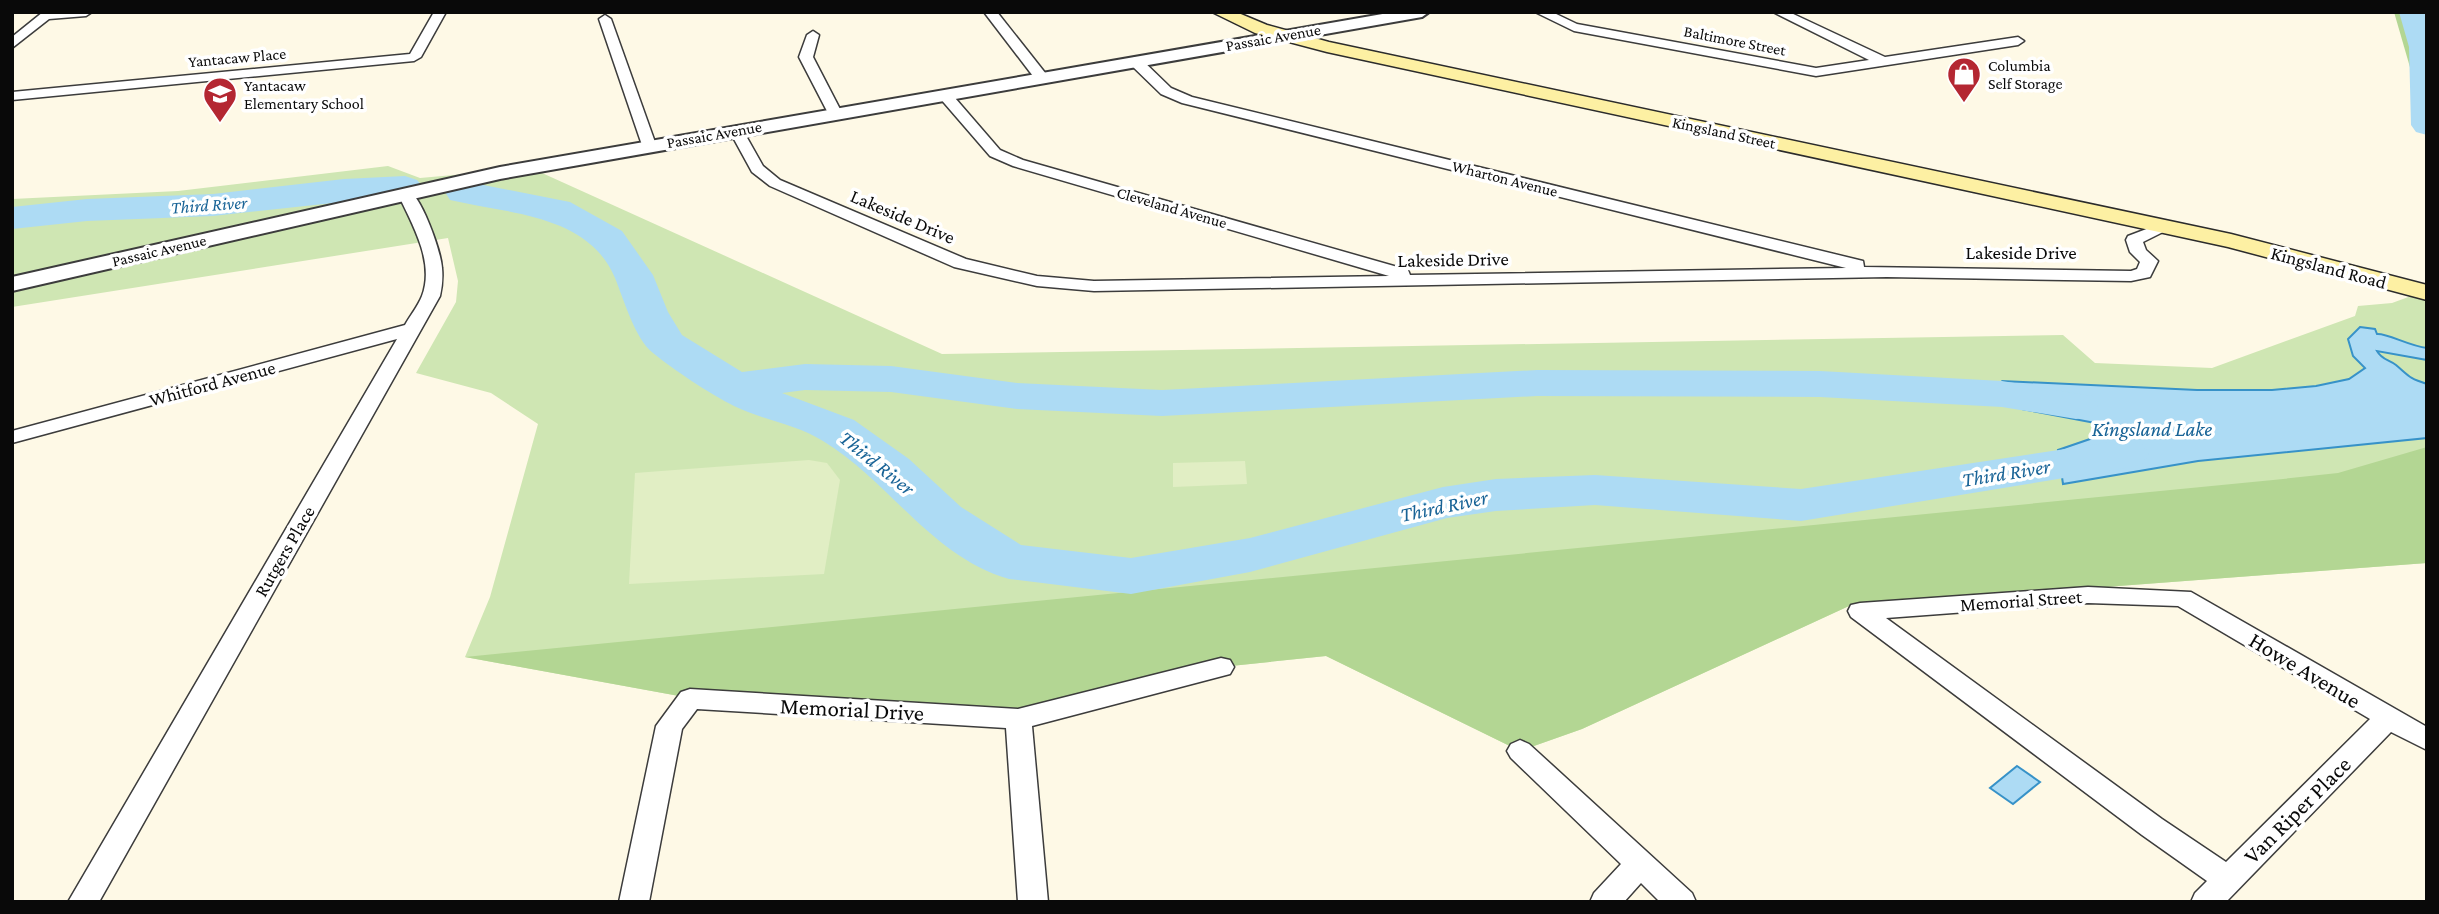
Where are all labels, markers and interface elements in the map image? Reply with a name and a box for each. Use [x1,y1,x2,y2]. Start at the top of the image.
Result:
street label: Passaic Avenue [1224,21,1322,54]
street label: Baltimore Street [1682,22,1788,59]
street label: Yantacaw Place [187,45,287,70]
shop icon: Columbia Self Storage [1945,55,1983,104]
place label: Columbia Self Storage [1988,57,2063,93]
school or university icon: Yantacaw Elementary School [201,75,239,124]
place label: Yantacaw Elementary School [244,77,364,113]
street label: Kingsland Street [1671,113,1778,153]
street label: Passaic Avenue [665,118,763,151]
street label: Wharton Avenue [1450,157,1559,200]
street label: Cleveland Avenue [1115,184,1229,231]
street label: Lakeside Drive [847,185,958,248]
water label: Third River [170,192,248,218]
street label: Passaic Avenue [110,231,208,270]
street label: Lakeside Drive [1965,242,2077,263]
street label: Kingsland Road [2269,242,2389,293]
street label: Lakeside Drive [1397,248,1509,271]
street label: Whitford Avenue [147,357,278,410]
water label: Kingsland Lake [2092,417,2212,441]
water label: Third River [835,426,920,501]
water label: Third River [1960,454,2053,492]
water label: Third River [1398,485,1491,527]
street label: Rutgers Place [250,502,319,600]
street label: Memorial Street [1959,586,2084,615]
street label: Howe Avenue [2245,627,2365,713]
street label: Memorial Drive [779,692,925,726]
street label: Van Riper Place [2238,751,2356,869]

